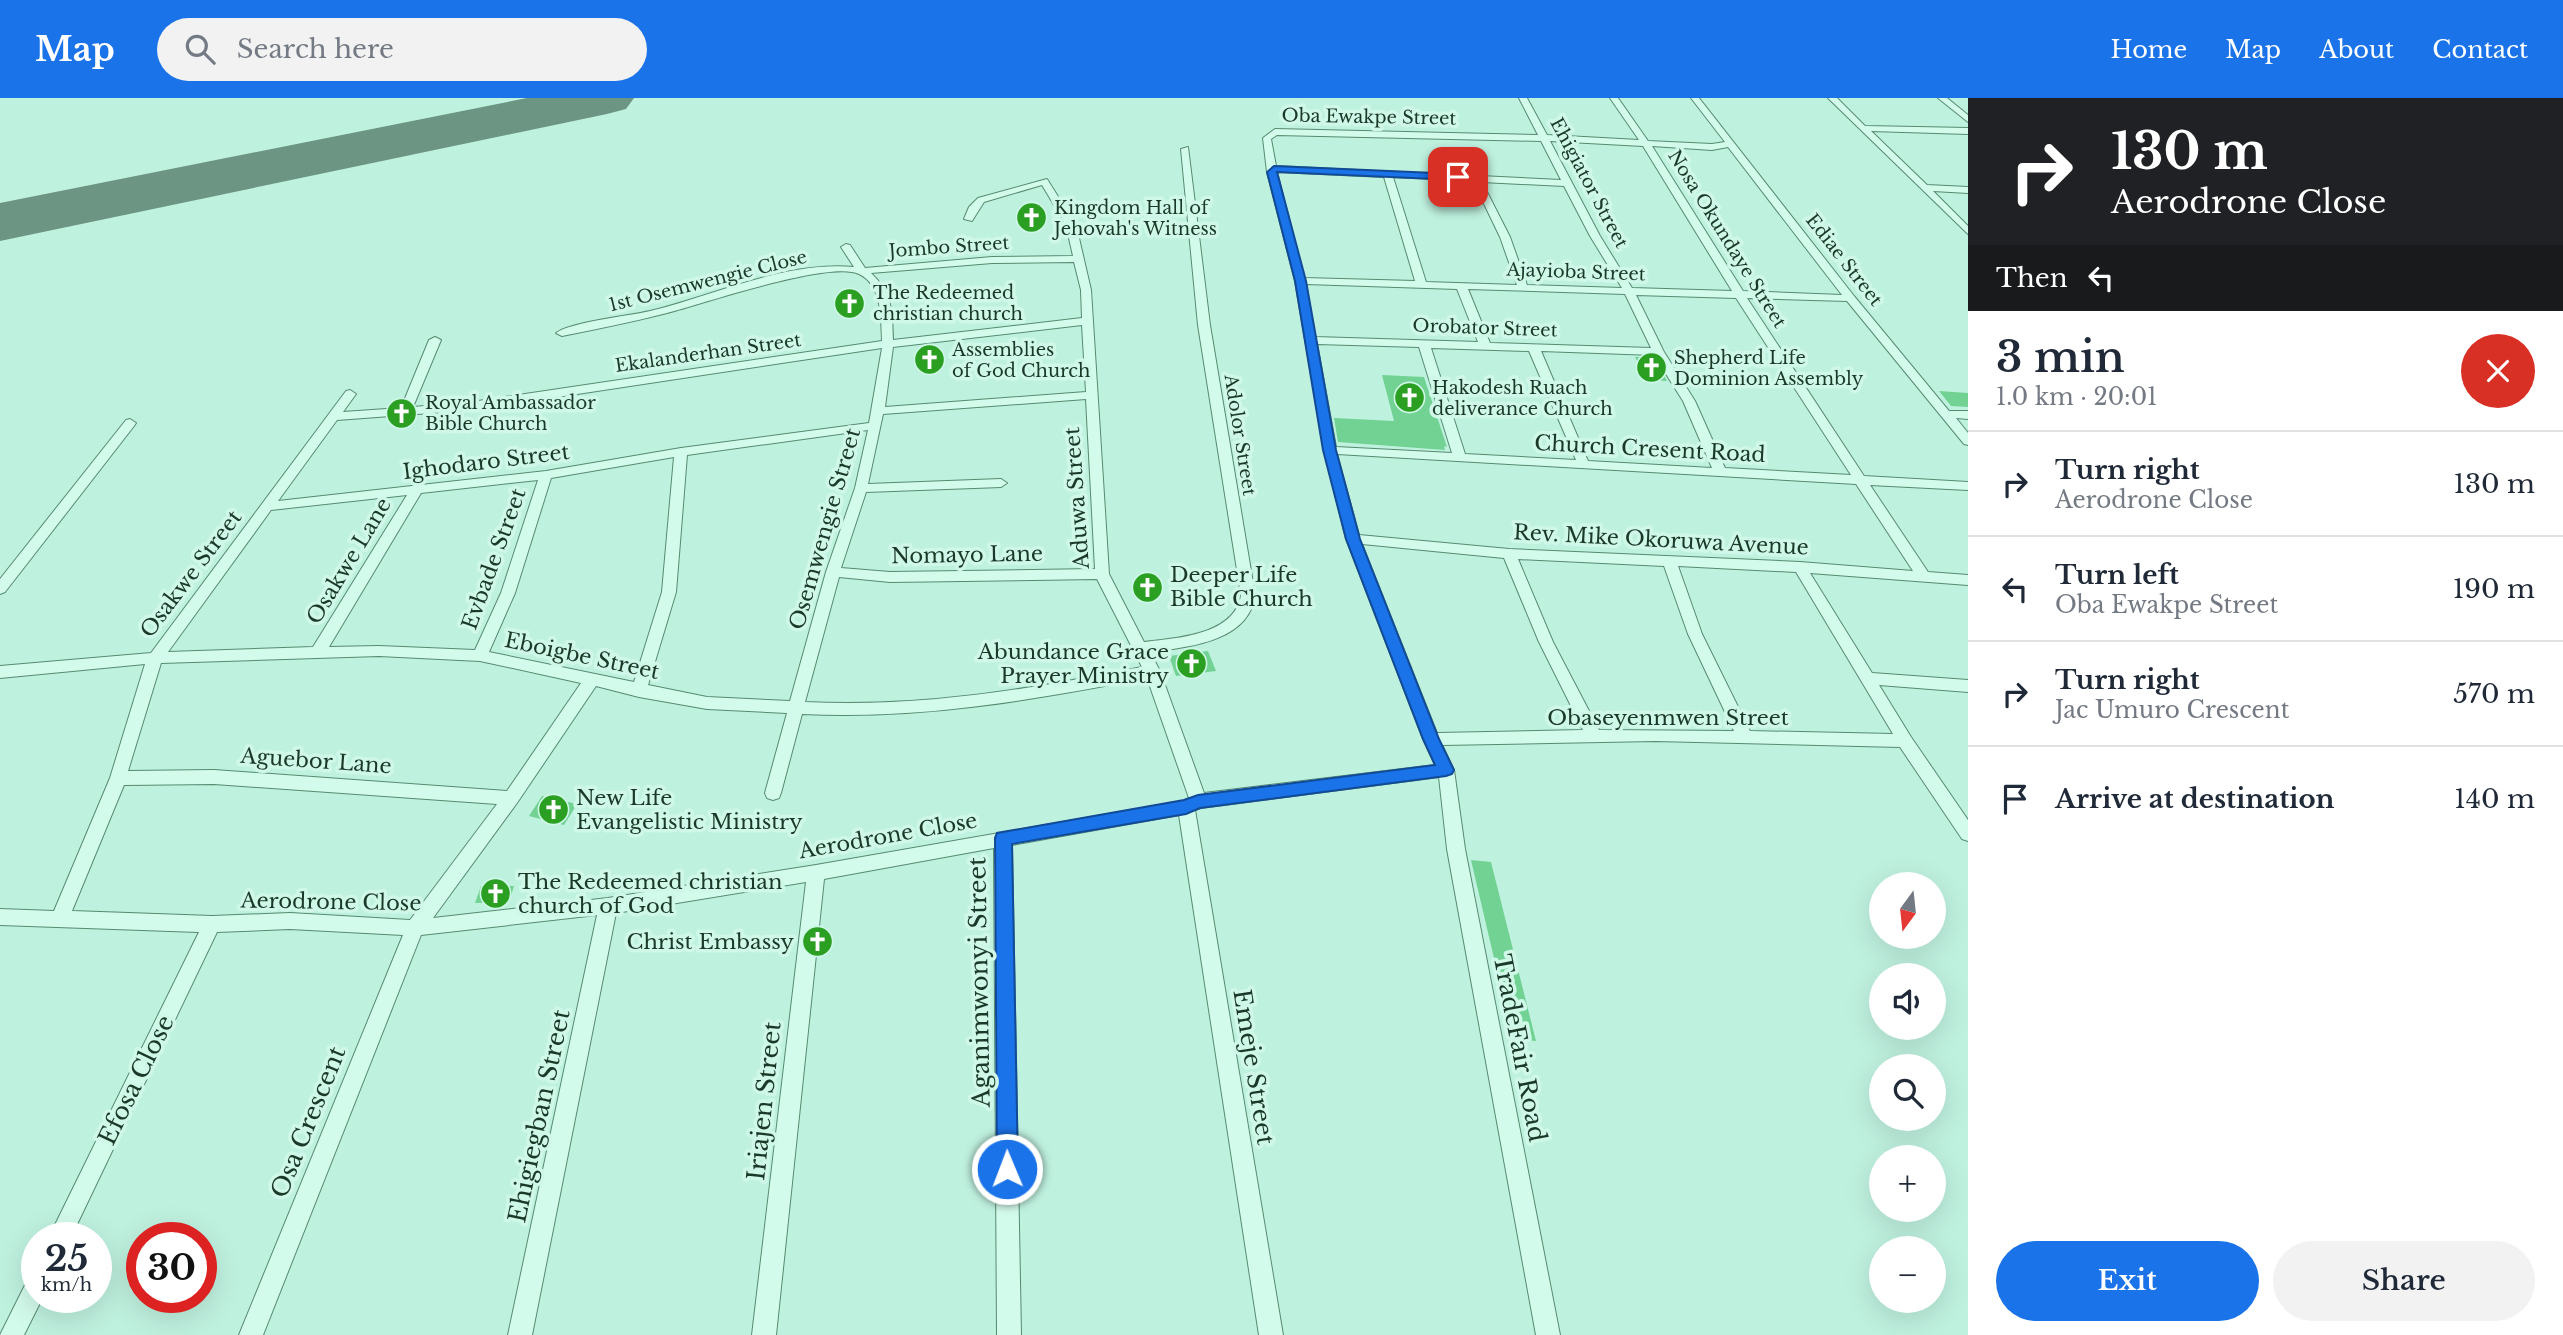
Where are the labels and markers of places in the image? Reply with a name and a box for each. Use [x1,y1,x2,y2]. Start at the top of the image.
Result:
pin [1428,147,1488,207]
place label: Kingdom Hall of Jehovah's Witness [1052,197,1217,240]
church icon: Kingdom Hall of Jehovah's Witness [1014,201,1048,235]
place label: The Redeemed christian church [873,282,1023,325]
church icon: The Redeemed christian church [833,286,867,320]
place label: Assemblies of God Church [951,339,1090,382]
church icon: Assemblies of God Church [912,343,946,377]
place label: Shepherd Life Dominion Assembly [1674,347,1864,390]
church icon: Shepherd Life Dominion Assembly [1634,351,1668,385]
place label: Hakodesh Ruach deliverance Church [1432,377,1613,420]
church icon: Hakodesh Ruach deliverance Church [1392,381,1426,415]
place label: Royal Ambassador Bible Church [425,392,596,435]
church icon: Royal Ambassador Bible Church [385,396,419,430]
place label: Deeper Life Bible Church [1170,562,1313,612]
church icon: Deeper Life Bible Church [1130,570,1164,604]
place label: Abundance Grace Prayer Ministry [977,639,1170,689]
church icon: Abundance Grace Prayer Ministry [1175,647,1209,681]
place label: New Life Evangelistic Ministry [576,785,803,835]
church icon: New Life Evangelistic Ministry [536,793,570,827]
place label: The Redeemed christian church of God [518,869,782,919]
church icon: The Redeemed christian church of God [478,877,512,911]
church icon: Christ Embassy [800,925,834,959]
place label: Christ Embassy [627,929,795,955]

